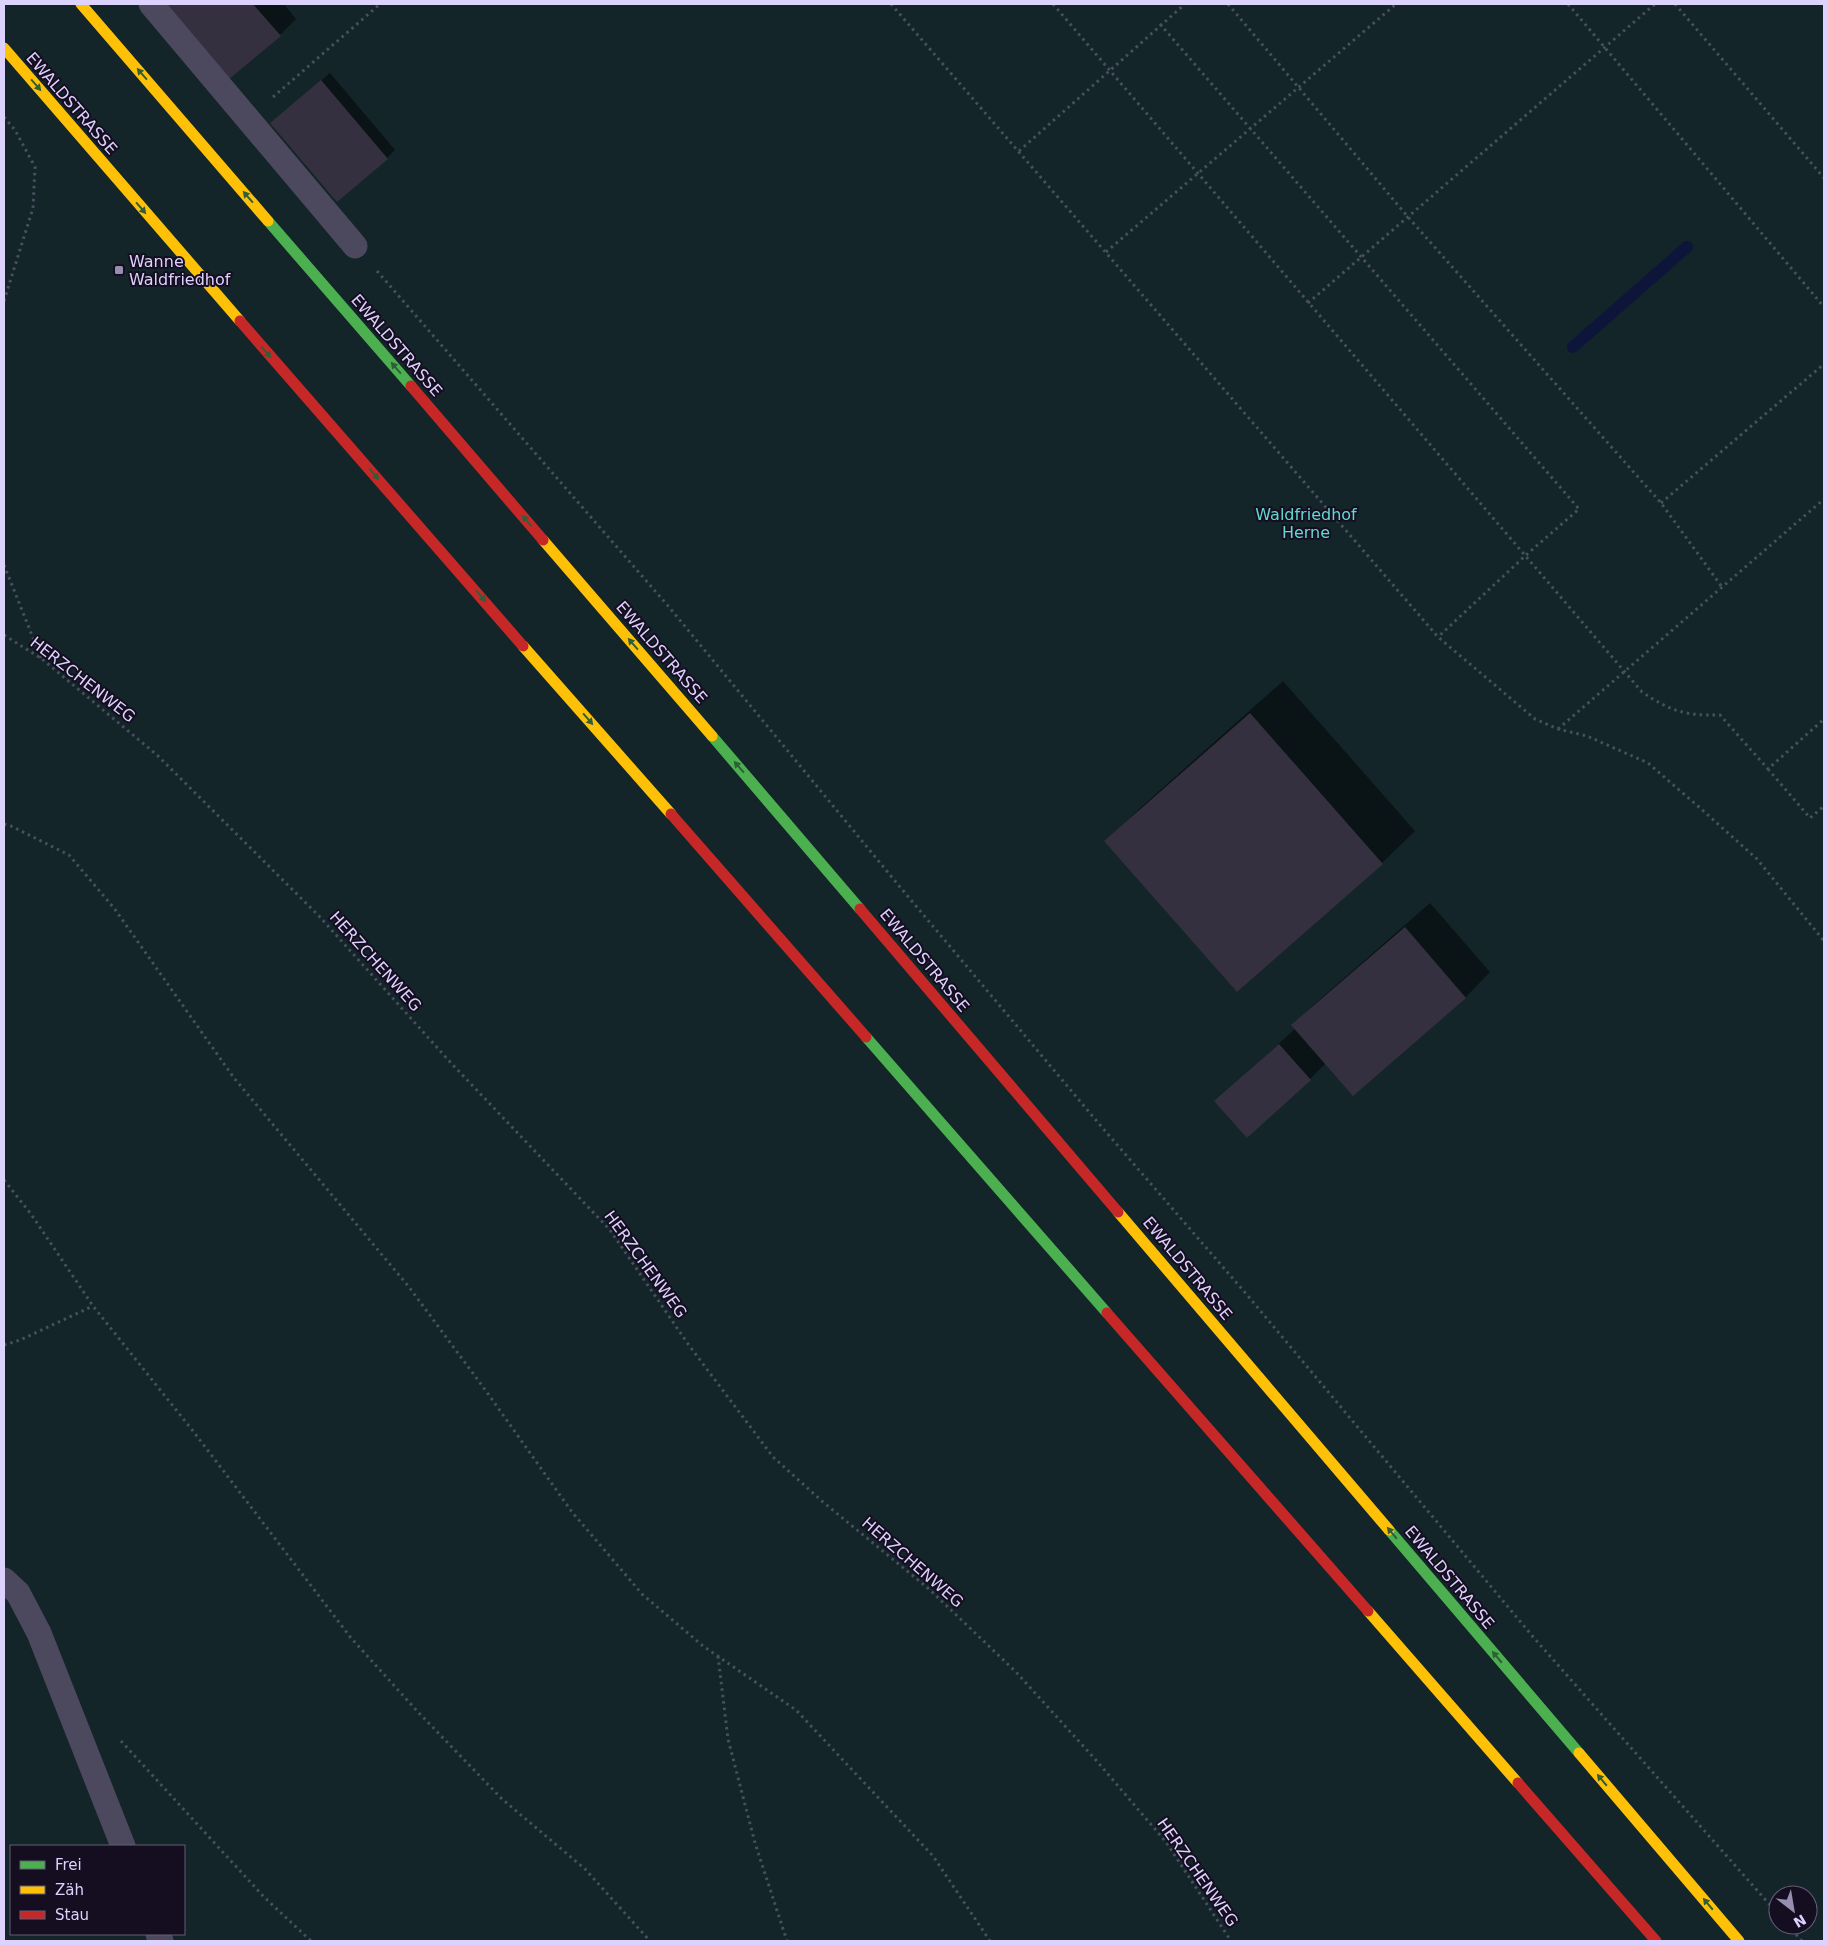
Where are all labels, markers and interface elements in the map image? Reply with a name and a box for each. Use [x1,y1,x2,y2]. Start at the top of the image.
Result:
street label: EWALDSTRASSE [22,48,121,158]
one-way arrow [137,68,148,80]
one-way arrow [30,78,41,91]
one-way arrow [243,191,254,203]
one-way arrow [136,201,147,214]
place label: Wanne Waldfriedhof [129,252,231,289]
marker: Wanne Waldfriedhof [113,264,125,276]
street label: EWALDSTRASSE [347,290,446,400]
one-way arrow [261,345,272,358]
one-way arrow [390,363,402,375]
one-way arrow [368,468,379,481]
park label: Waldfriedhof Herne [1255,505,1357,542]
one-way arrow [522,515,533,527]
one-way arrow [475,590,486,603]
street label: EWALDSTRASSE [612,597,711,707]
street label: HERZCHENWEG [26,633,139,726]
one-way arrow [627,639,639,651]
one-way arrow [582,712,593,725]
one-way arrow [733,762,745,774]
street label: EWALDSTRASSE [876,905,973,1016]
street label: HERZCHENWEG [326,907,425,1015]
street label: HERZCHENWEG [600,1207,691,1322]
street label: EWALDSTRASSE [1139,1213,1236,1324]
street label: HERZCHENWEG [858,1513,967,1611]
street label: EWALDSTRASSE [1401,1522,1498,1633]
one-way arrow [1386,1527,1397,1540]
one-way arrow [1491,1651,1503,1663]
one-way arrow [1597,1774,1608,1787]
street label: HERZCHENWEG [1153,1814,1242,1930]
legend [10,1845,185,1935]
text: Frei [55,1856,82,1874]
text: Zäh [55,1881,84,1899]
north arrow [1768,1885,1818,1935]
one-way arrow [1702,1898,1713,1911]
text: Stau [55,1906,89,1924]
text: N [1791,1911,1809,1931]

